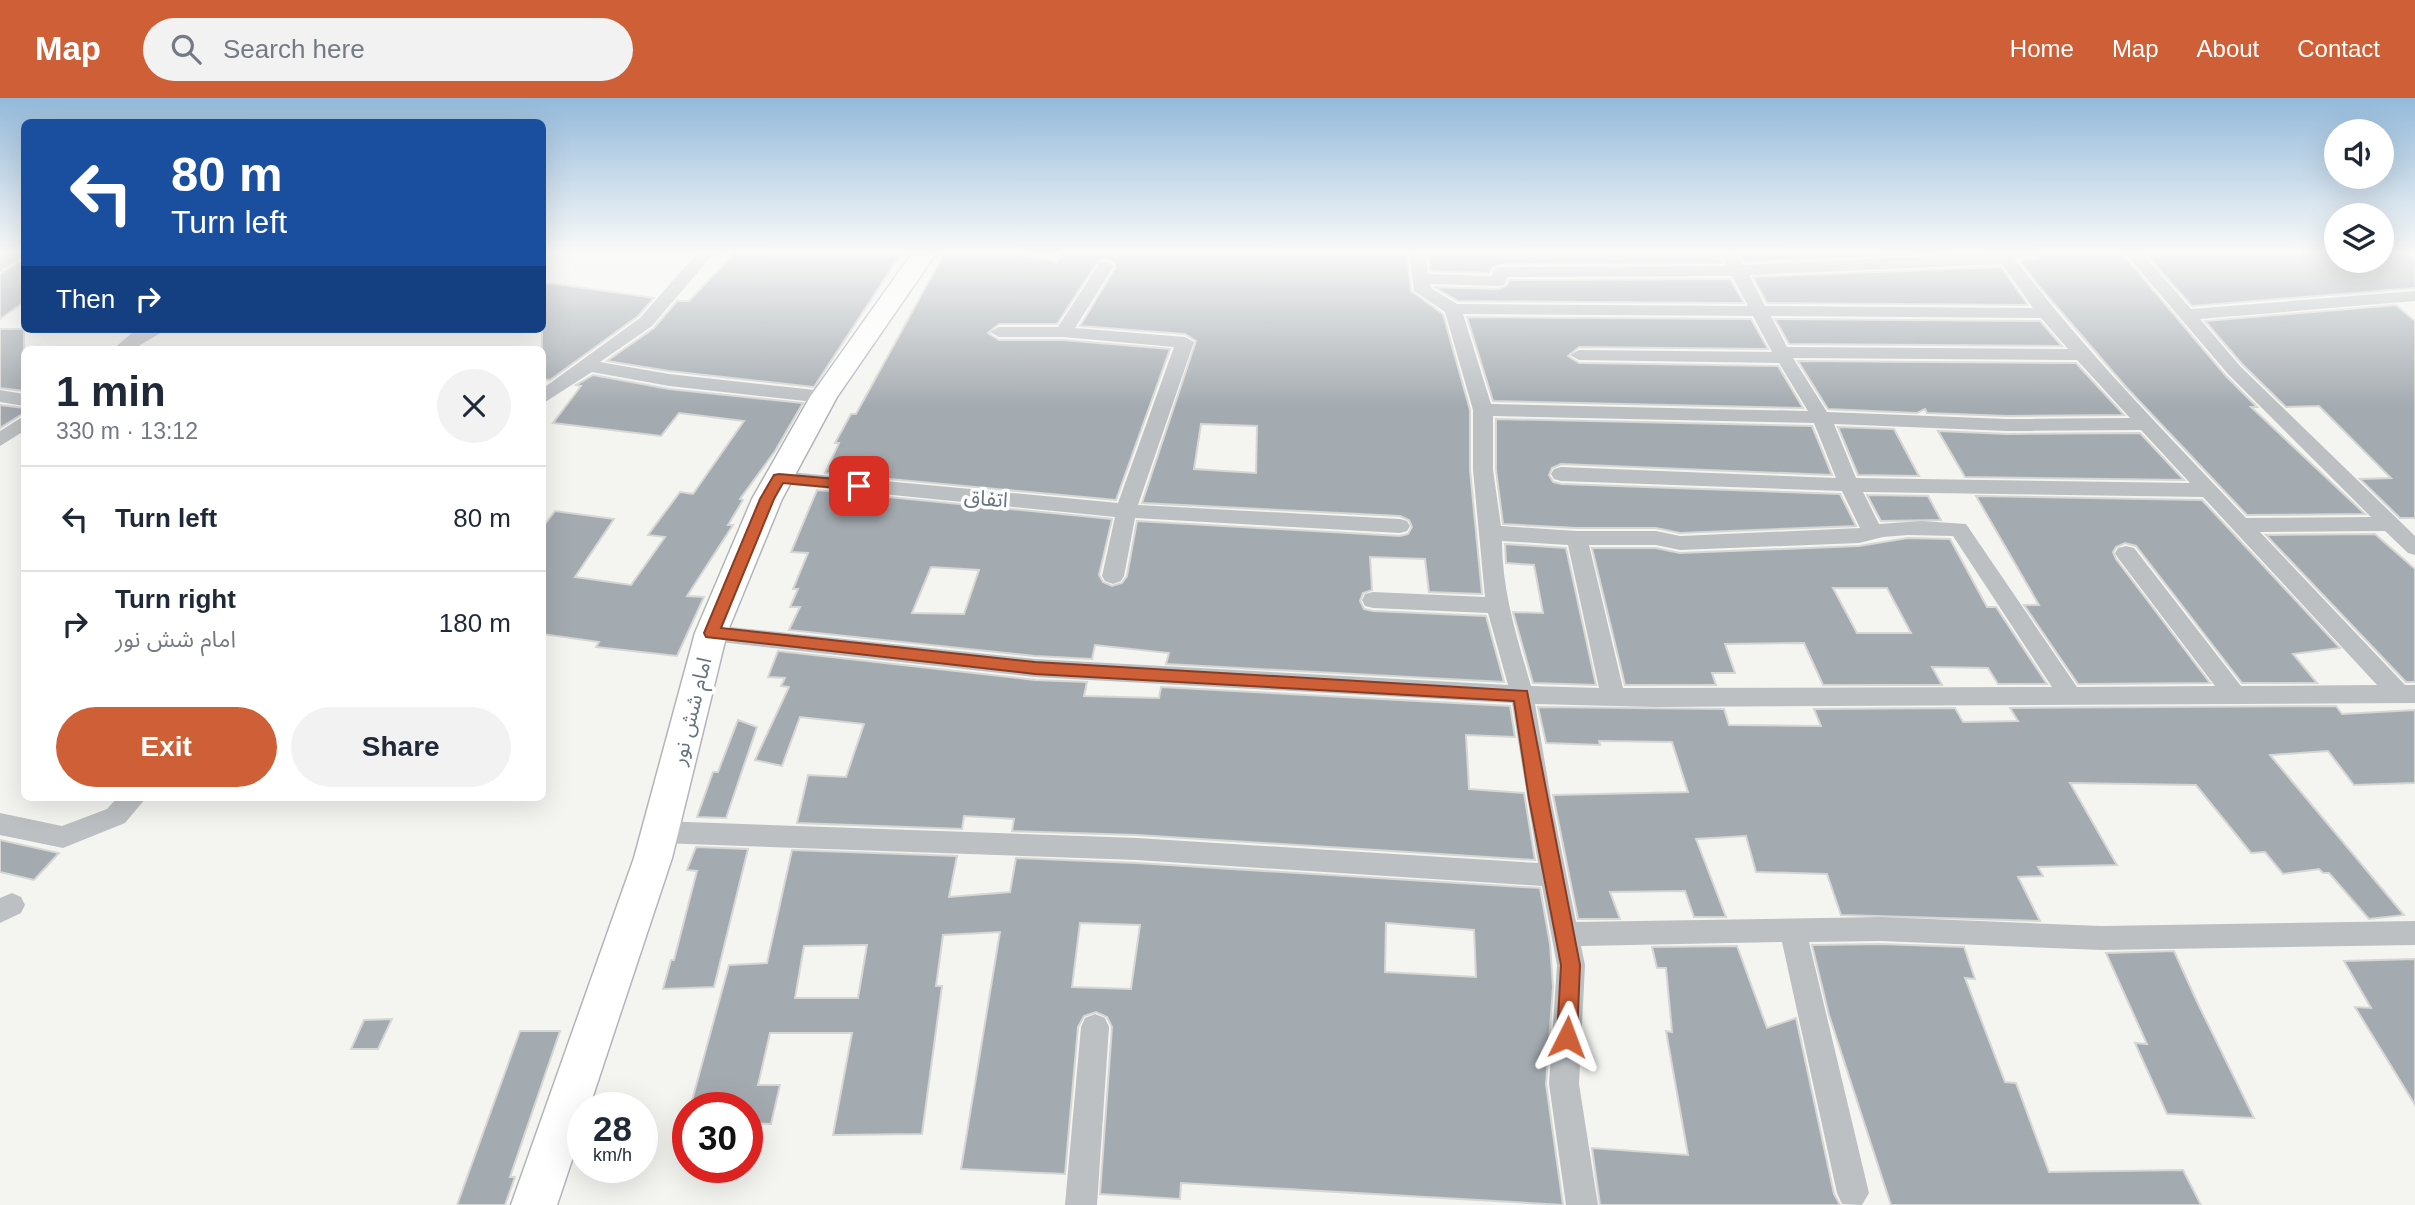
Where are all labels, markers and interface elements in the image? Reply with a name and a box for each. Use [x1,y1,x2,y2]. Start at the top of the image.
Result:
search box [143,18,633,81]
text: Map [35,30,101,67]
icon: search [167,30,205,68]
text: Search here [223,34,365,64]
text: Home [2010,35,2074,62]
text: Map [2112,35,2159,62]
text: About [2197,35,2259,62]
text: Contact [2297,35,2380,62]
map controls [2324,119,2394,273]
button: sound [2324,119,2394,189]
icon: left [56,147,147,238]
text: 80 m [171,147,283,201]
button: layers [2324,203,2394,273]
text: Turn left [171,204,287,240]
icon: right [129,280,167,318]
text: Then [56,284,115,314]
text: 1 min [56,368,166,415]
button: close [437,369,511,443]
text: 330 m · 13:12 [56,418,198,444]
pin [829,456,889,516]
icon: arrive [840,467,878,505]
street label: اتفاق [963,485,1009,511]
icon: left [56,500,94,538]
text: Turn left [115,503,217,533]
text: 80 m [453,503,511,533]
text: Turn right [115,584,236,614]
icon: right [56,605,94,643]
text: 180 m [439,608,511,638]
text: امام شش نور [115,626,236,652]
street label: امام شش نور [666,655,720,770]
button: Exit [56,707,277,787]
button: Share [291,707,511,787]
position arrow [1530,1000,1604,1074]
speed limit sign: 30 [672,1092,763,1183]
text: 28 [593,1109,632,1148]
text: km/h [593,1145,632,1165]

